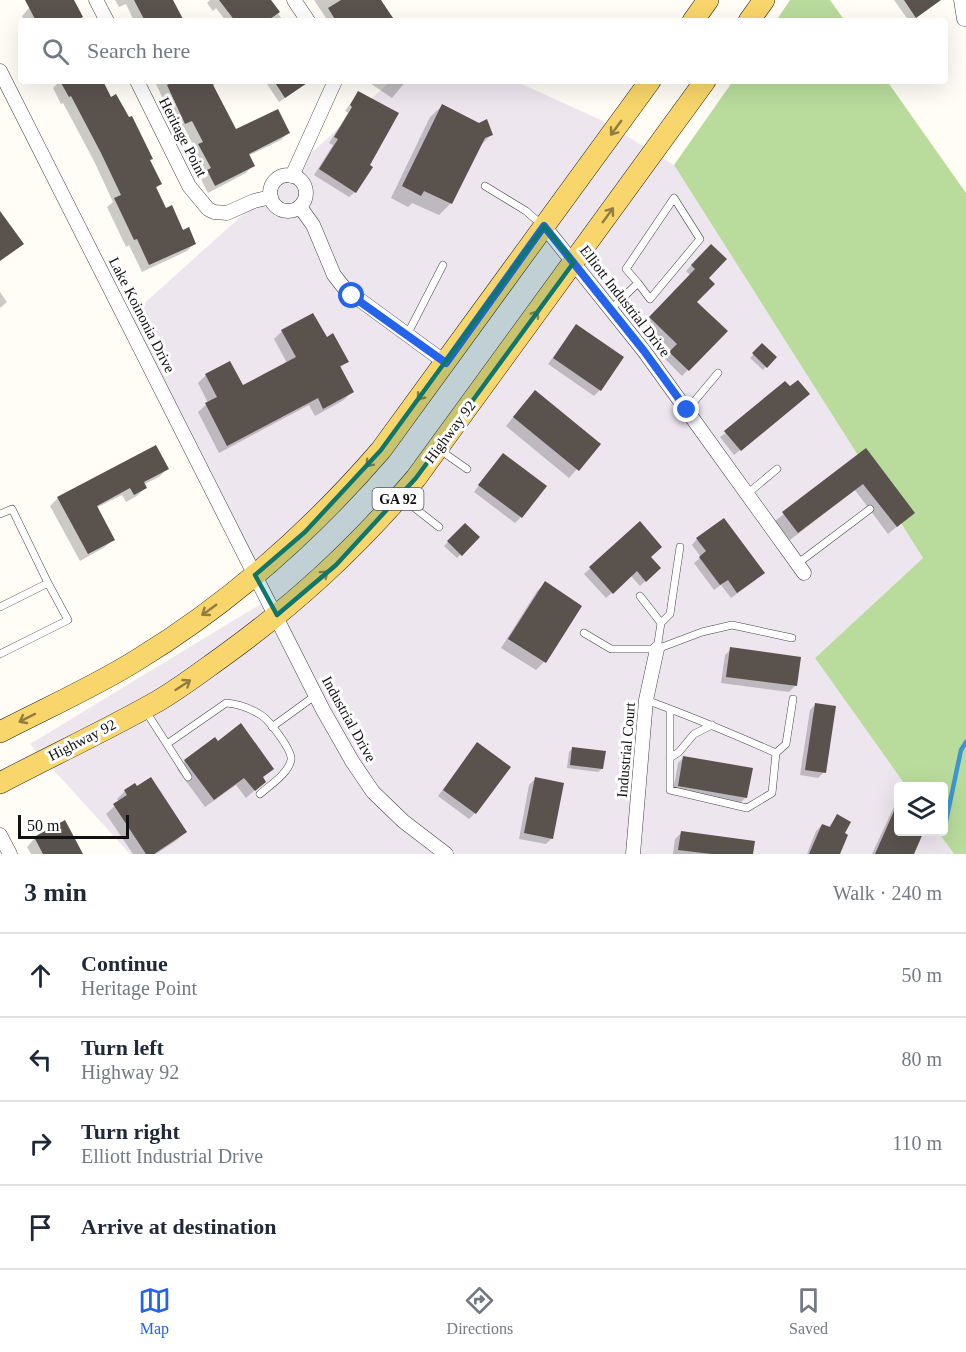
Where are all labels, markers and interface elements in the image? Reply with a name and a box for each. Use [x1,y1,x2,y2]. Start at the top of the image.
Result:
search box [18,18,948,84]
icon: search [39,35,72,68]
text: Search here [87,38,190,63]
street label: Heritage Point [156,95,210,180]
one-way arrow [609,120,622,136]
one-way arrow [602,207,614,223]
street label: Elliott Industrial Drive [577,242,674,360]
street label: Lake Koinonia Drive [106,255,178,376]
route start [338,282,364,308]
one-way arrow [527,311,540,327]
one-way arrow [417,384,430,400]
route end [673,396,699,422]
street label: Highway 92 [421,398,479,466]
one-way arrow [365,452,379,467]
road number: GA 92 [372,488,424,510]
one-way arrow [313,571,329,584]
one-way arrow [202,604,218,617]
street label: Industrial Drive [319,673,379,765]
one-way arrow [174,678,191,690]
street label: Industrial Court [614,701,638,798]
one-way arrow [18,713,36,724]
street label: Highway 92 [46,716,118,764]
map controls [894,782,948,836]
button: layers [894,782,948,836]
scale bar [18,812,129,840]
text: 50 m [27,817,59,834]
text: 3 min [24,878,87,907]
text: Walk · 240 m [833,882,942,904]
text: Continue [81,951,168,976]
icon: ahead [24,959,57,992]
text: 50 m [901,964,942,986]
text: Heritage Point [81,977,197,999]
text: Turn left [81,1035,164,1060]
icon: left [24,1043,57,1076]
text: 80 m [901,1048,942,1070]
text: Highway 92 [81,1061,179,1083]
text: Turn right [81,1119,180,1144]
icon: right [24,1127,57,1160]
text: 110 m [892,1132,942,1154]
text: Elliott Industrial Drive [81,1145,263,1167]
icon: arrive [24,1211,57,1244]
text: Arrive at destination [81,1214,277,1239]
tab: Map [138,1284,171,1338]
tab: Directions [447,1284,513,1338]
tab: Saved [789,1284,828,1338]

